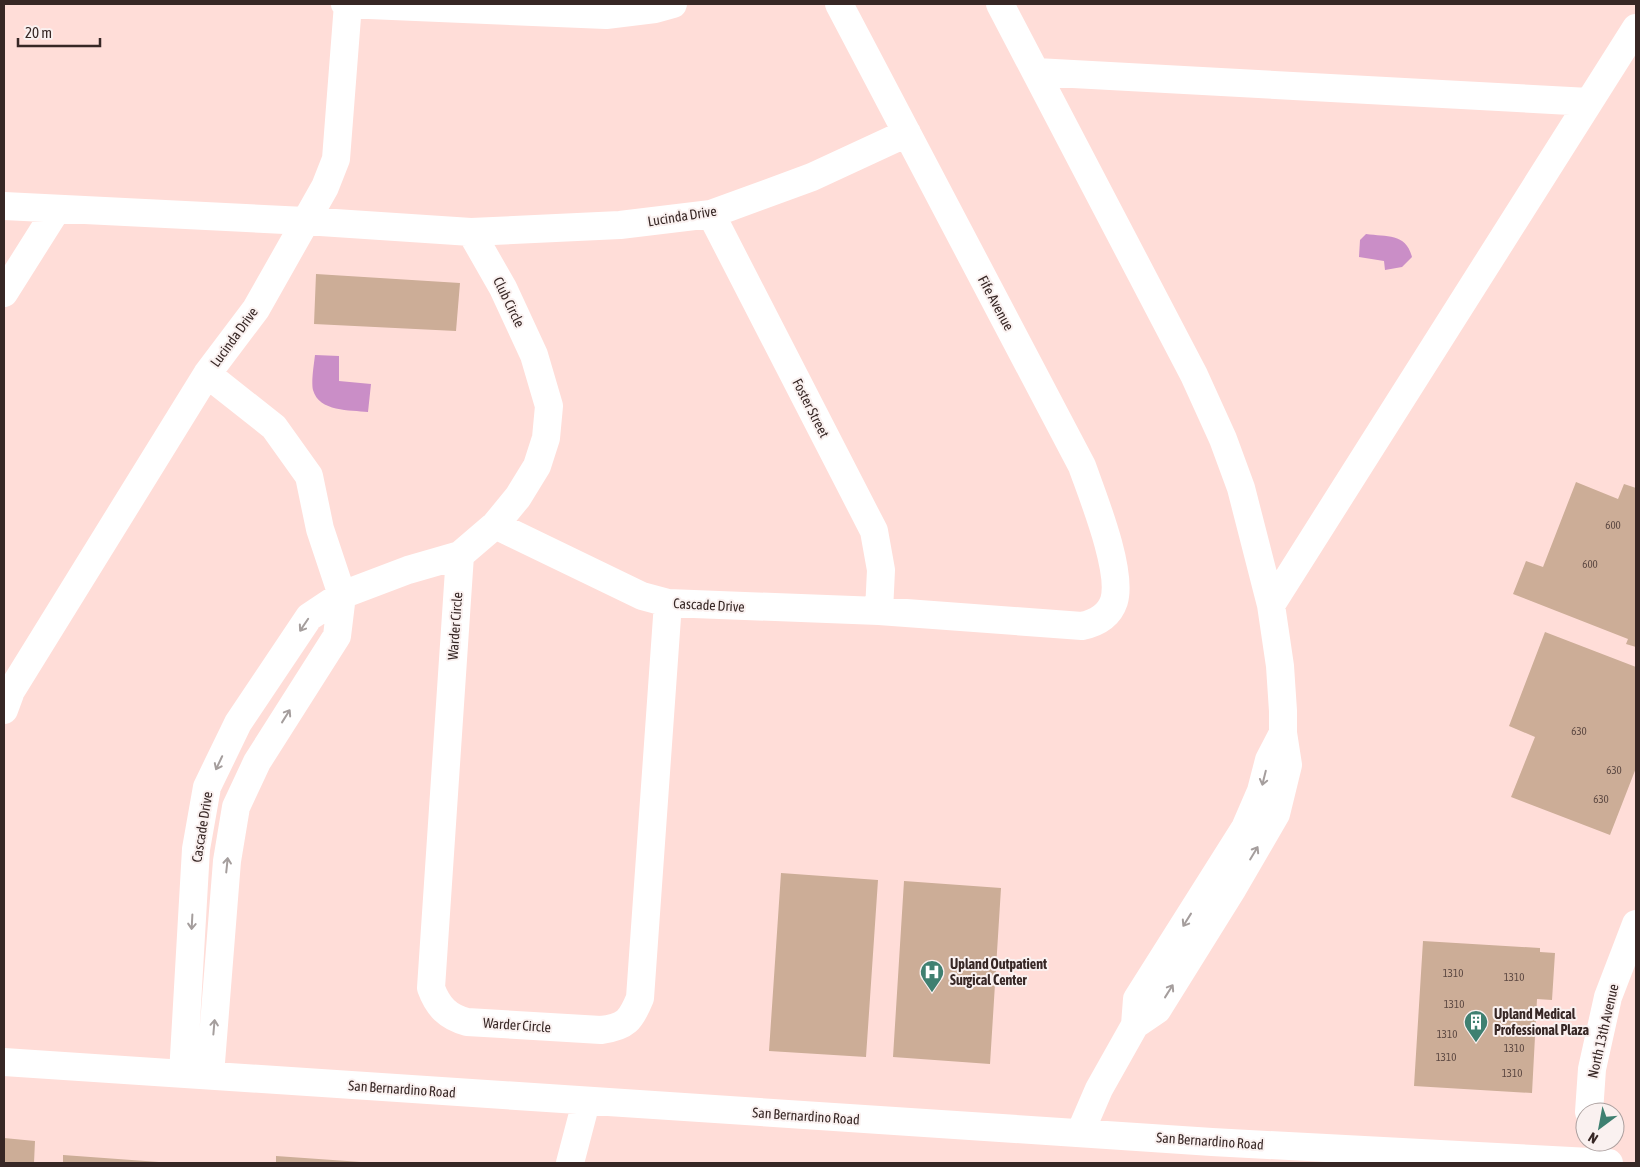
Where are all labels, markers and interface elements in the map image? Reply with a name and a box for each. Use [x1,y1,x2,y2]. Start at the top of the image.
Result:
scale bar [18,15,100,47]
text: 20 m [25,24,52,41]
street label: Lucinda Drive [646,203,718,229]
street label: Fife Avenue [975,273,1017,333]
street label: Club Circle [490,274,528,330]
street label: Lucinda Drive [207,304,261,370]
street label: Foster Street [789,376,833,440]
house number: 600 [1605,519,1621,531]
house number: 600 [1582,558,1598,570]
street label: Warder Circle [445,591,465,661]
street label: Cascade Drive [673,595,745,615]
one-way arrow [298,617,308,631]
one-way arrow [281,709,292,723]
house number: 630 [1571,725,1587,737]
one-way arrow [214,755,223,770]
house number: 630 [1606,764,1622,776]
one-way arrow [1259,769,1268,785]
street label: Cascade Drive [189,790,215,864]
house number: 630 [1593,793,1609,805]
one-way arrow [1250,847,1260,861]
one-way arrow [222,857,232,873]
one-way arrow [1182,912,1192,926]
one-way arrow [187,913,196,929]
place label: Upland Outpatient Surgical Center [950,956,1047,988]
hospital icon: Upland Outpatient Surgical Center [919,959,945,993]
house number: 1310 [1443,967,1463,979]
house number: 1310 [1504,971,1524,983]
street label: North 13th Avenue [1584,982,1622,1080]
one-way arrow [1164,985,1174,999]
house number: 1310 [1444,998,1464,1010]
place label: Upland Medical Professional Plaza [1494,1006,1590,1038]
building icon: Upland Medical Professional Plaza [1463,1009,1489,1043]
street label: Warder Circle [482,1015,552,1035]
one-way arrow [209,1019,218,1035]
house number: 1310 [1437,1028,1457,1040]
house number: 1310 [1504,1042,1524,1054]
house number: 1310 [1436,1051,1456,1063]
house number: 1310 [1502,1067,1522,1079]
street label: San Bernardino Road [348,1077,456,1101]
north arrow [1575,1102,1625,1152]
street label: San Bernardino Road [752,1104,860,1128]
street label: San Bernardino Road [1156,1129,1264,1153]
text: N [1585,1129,1601,1147]

